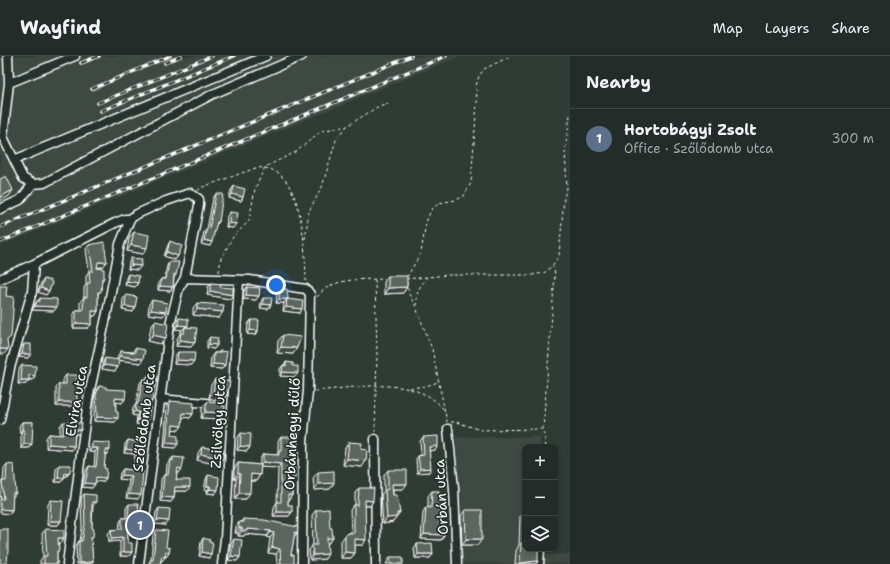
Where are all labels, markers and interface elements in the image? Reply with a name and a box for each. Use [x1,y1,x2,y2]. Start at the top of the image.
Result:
text: Wayfind [20,15,101,40]
text: Map [713,19,743,37]
text: Layers [765,19,809,37]
text: Share [831,19,870,37]
text: Nearby [586,71,651,93]
text: Hortobágyi Zsolt [624,120,757,140]
text: 1 [596,130,602,147]
text: 300 m [831,130,874,147]
text: Office · Szőlődomb utca [624,140,773,157]
your location [266,275,286,295]
street label: Szőlődomb utca [128,363,160,473]
street label: Elvira utca [61,364,91,438]
street label: Zsilvölgy utca [207,375,229,469]
street label: Orbánhegyi dűlő [280,377,304,491]
map controls [522,444,558,552]
button: + [522,444,558,480]
street label: Orbán utca [430,458,452,535]
button: − [522,480,558,516]
pin: 1 [127,510,153,540]
button: layers [522,516,558,552]

